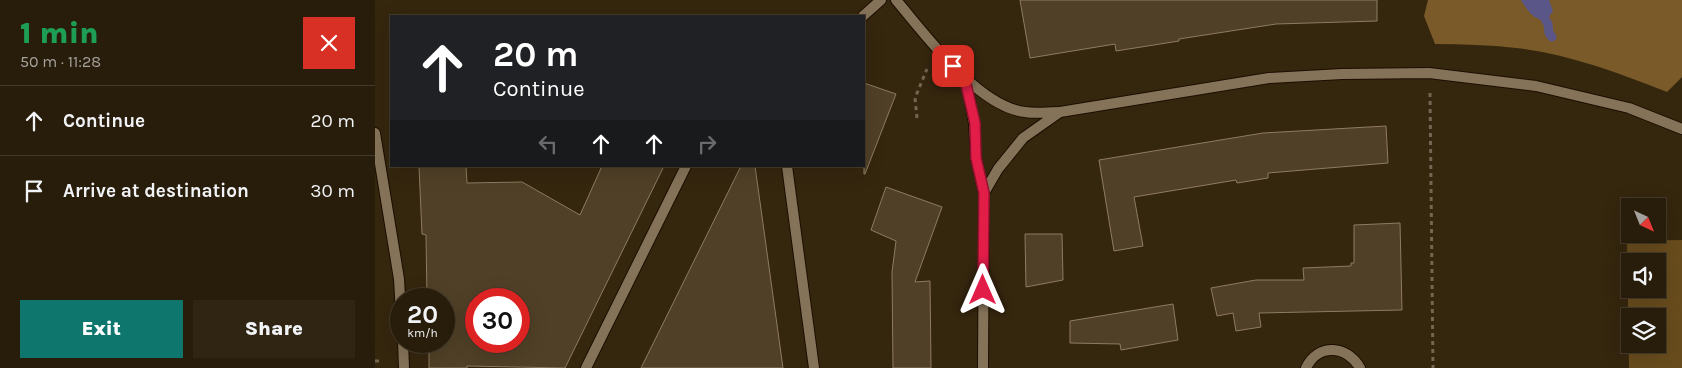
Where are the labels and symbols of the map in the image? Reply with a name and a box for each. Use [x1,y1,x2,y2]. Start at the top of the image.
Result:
pin [932,45,974,87]
north arrow [1621,198,1666,242]
position arrow [956,263,1008,315]
speed limit sign: 30 [465,288,530,353]

